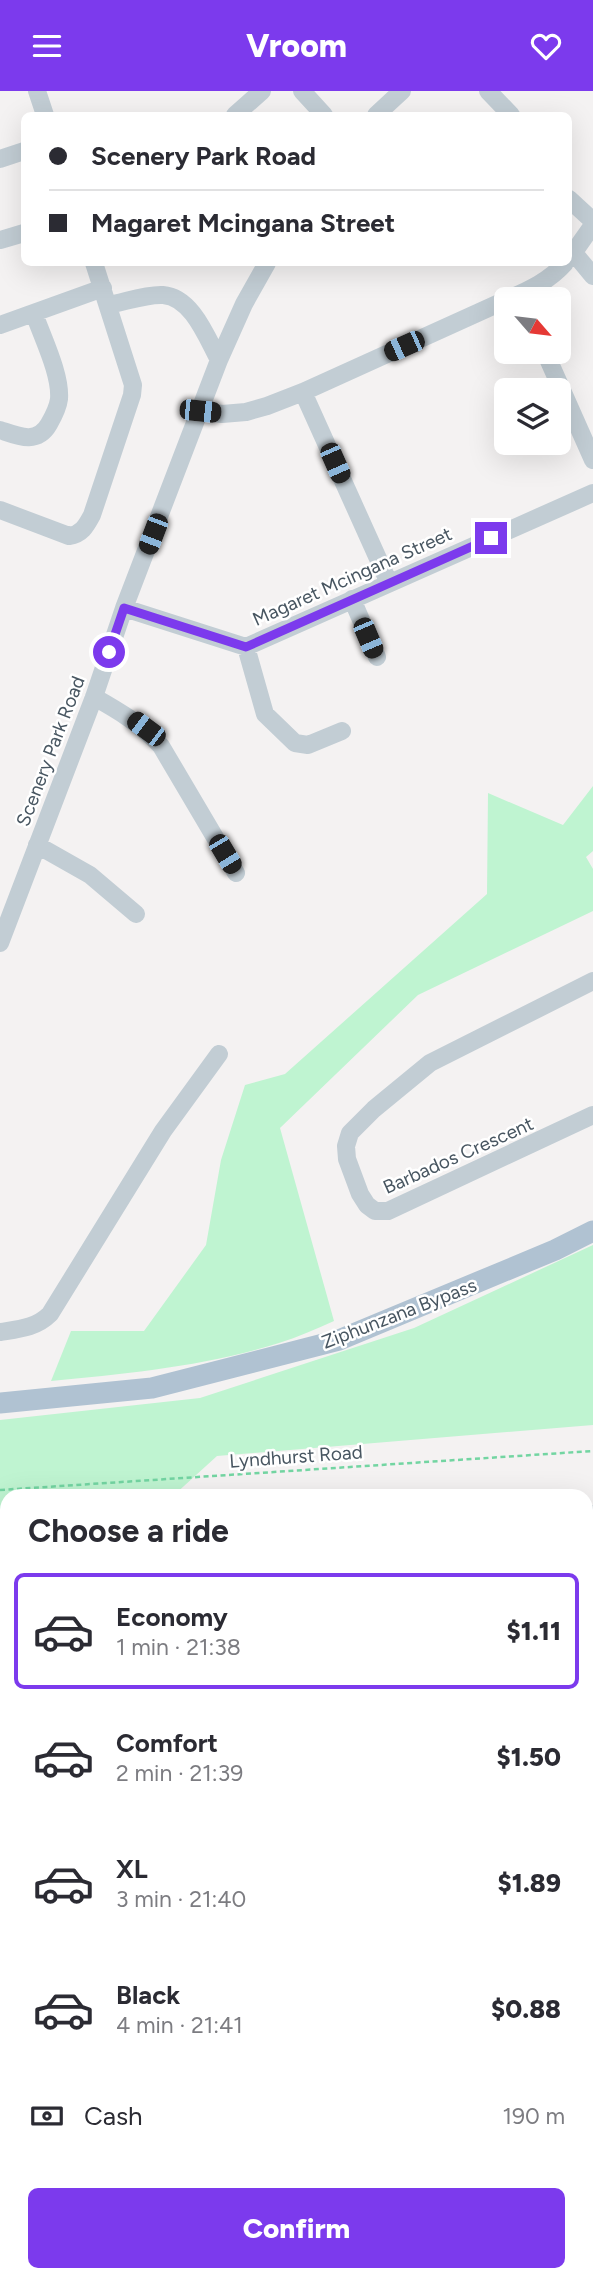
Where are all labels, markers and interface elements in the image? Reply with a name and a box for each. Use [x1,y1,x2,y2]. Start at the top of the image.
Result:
icon: menu [28,27,66,65]
text: Vroom [246,27,347,65]
icon: heart [527,27,565,65]
text: Scenery Park Road [91,140,316,172]
text: Magaret Mcingana Street [91,207,395,239]
north arrow [494,287,570,364]
map controls [494,287,571,455]
car [381,328,428,364]
button: layers [494,378,571,455]
car [179,398,222,424]
car [317,440,354,486]
car [136,511,171,557]
street label: Magaret Mcingana Street [249,522,455,631]
route end [475,522,507,554]
car [351,615,386,661]
route start [93,636,125,668]
street label: Scenery Park Road [11,673,90,830]
car [123,708,170,750]
car [206,831,245,877]
street label: Barbados Crescent [380,1112,537,1199]
street label: Ziphunzana Bypass [319,1273,480,1354]
street label: Lyndhurst Road [229,1440,363,1473]
text: Choose a ride [28,1512,229,1550]
icon: car [32,1600,95,1663]
text: Economy [116,1601,228,1633]
text: $1.11 [507,1615,561,1647]
text: 1 min · 21:38 [116,1633,241,1661]
icon: car [32,1726,95,1789]
text: Comfort [116,1727,218,1759]
text: $1.50 [497,1741,561,1773]
text: 2 min · 21:39 [116,1759,243,1787]
icon: car [32,1852,95,1915]
text: XL [116,1853,148,1885]
text: $1.89 [498,1867,561,1899]
text: 3 min · 21:40 [116,1885,246,1913]
icon: car [32,1978,95,2041]
text: Black [116,1979,180,2011]
text: $0.88 [491,1993,561,2025]
text: 4 min · 21:41 [116,2011,243,2039]
icon: cash [28,2097,66,2135]
text: Cash [84,2100,143,2132]
text: 190 m [502,2102,565,2130]
button: Confirm [28,2188,565,2268]

